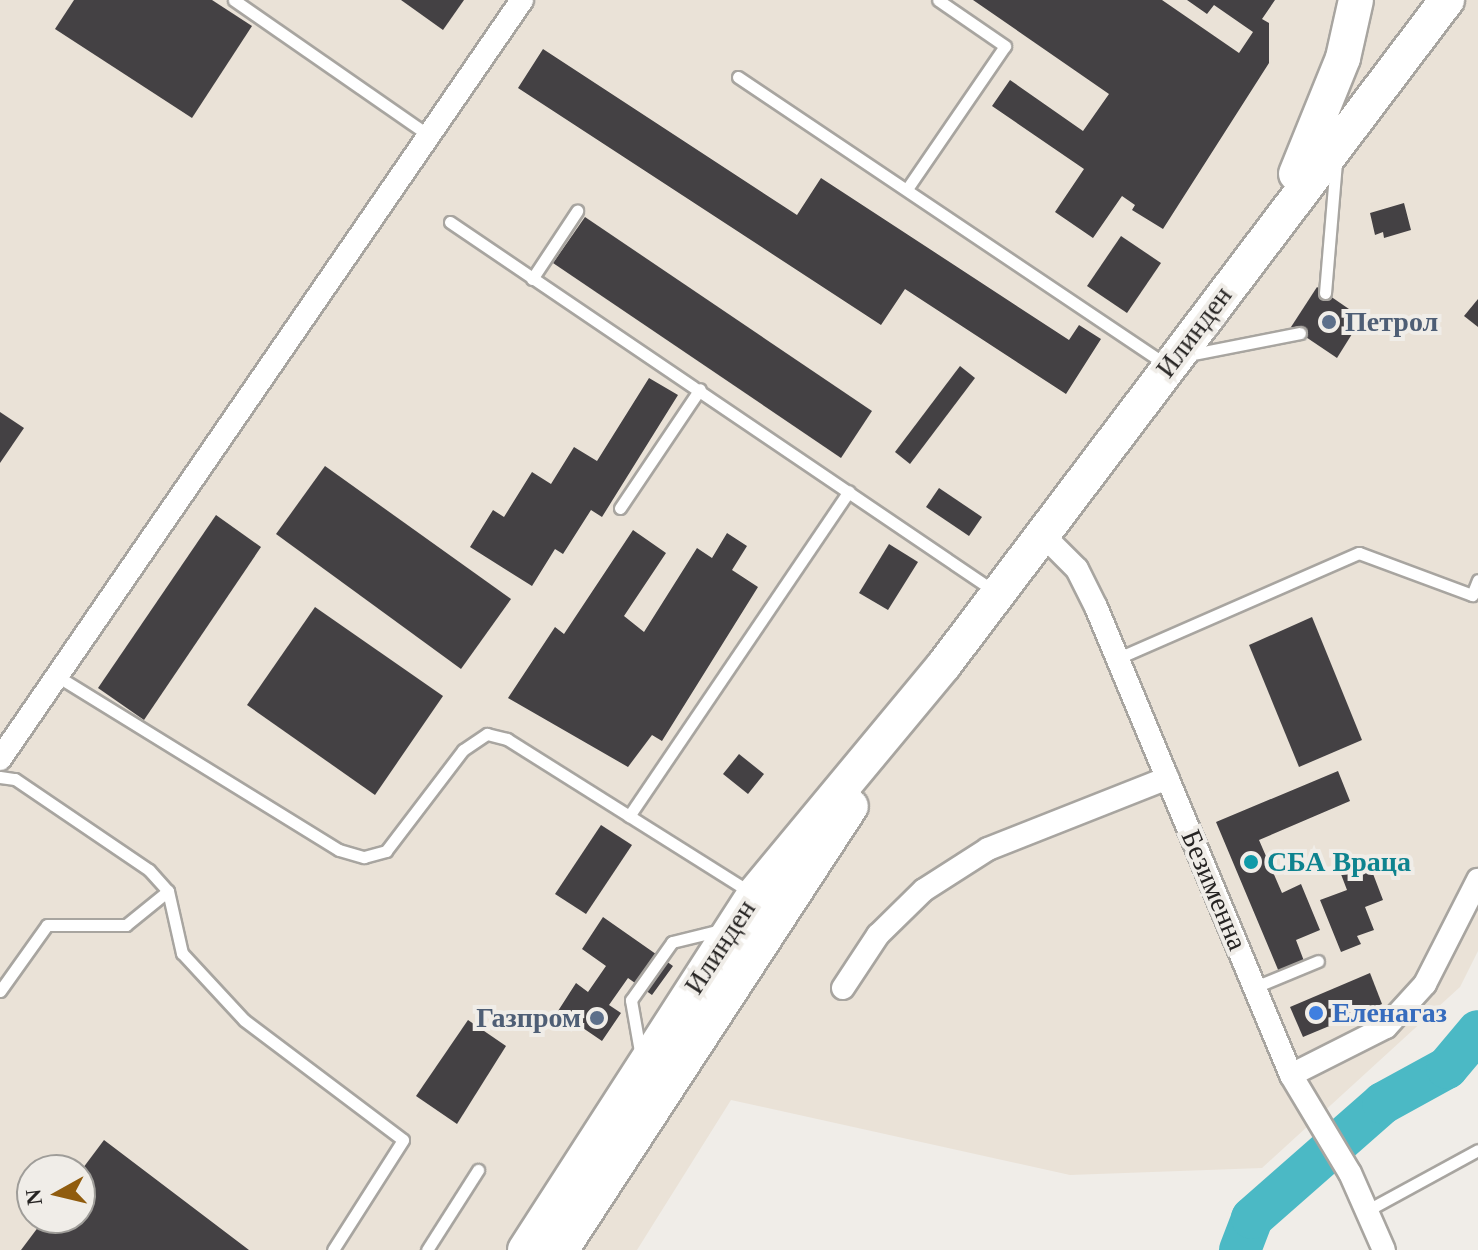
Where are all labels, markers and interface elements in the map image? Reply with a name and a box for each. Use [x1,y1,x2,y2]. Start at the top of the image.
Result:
street label: Илинден [1149,280,1239,384]
place label: Петрол [1345,305,1438,339]
marker: Петрол [1320,313,1338,331]
street label: Безименна [1174,825,1254,955]
place label: СБА Враца [1267,845,1411,879]
marker: СБА Враца [1242,853,1260,871]
street label: Илинден [677,893,763,1001]
place label: Еленагаз [1332,996,1447,1030]
place label: Газпром [476,1001,581,1035]
marker: Еленагаз [1307,1004,1325,1022]
marker: Газпром [588,1009,606,1027]
north arrow [16,1154,96,1234]
text: N [20,1188,47,1207]

